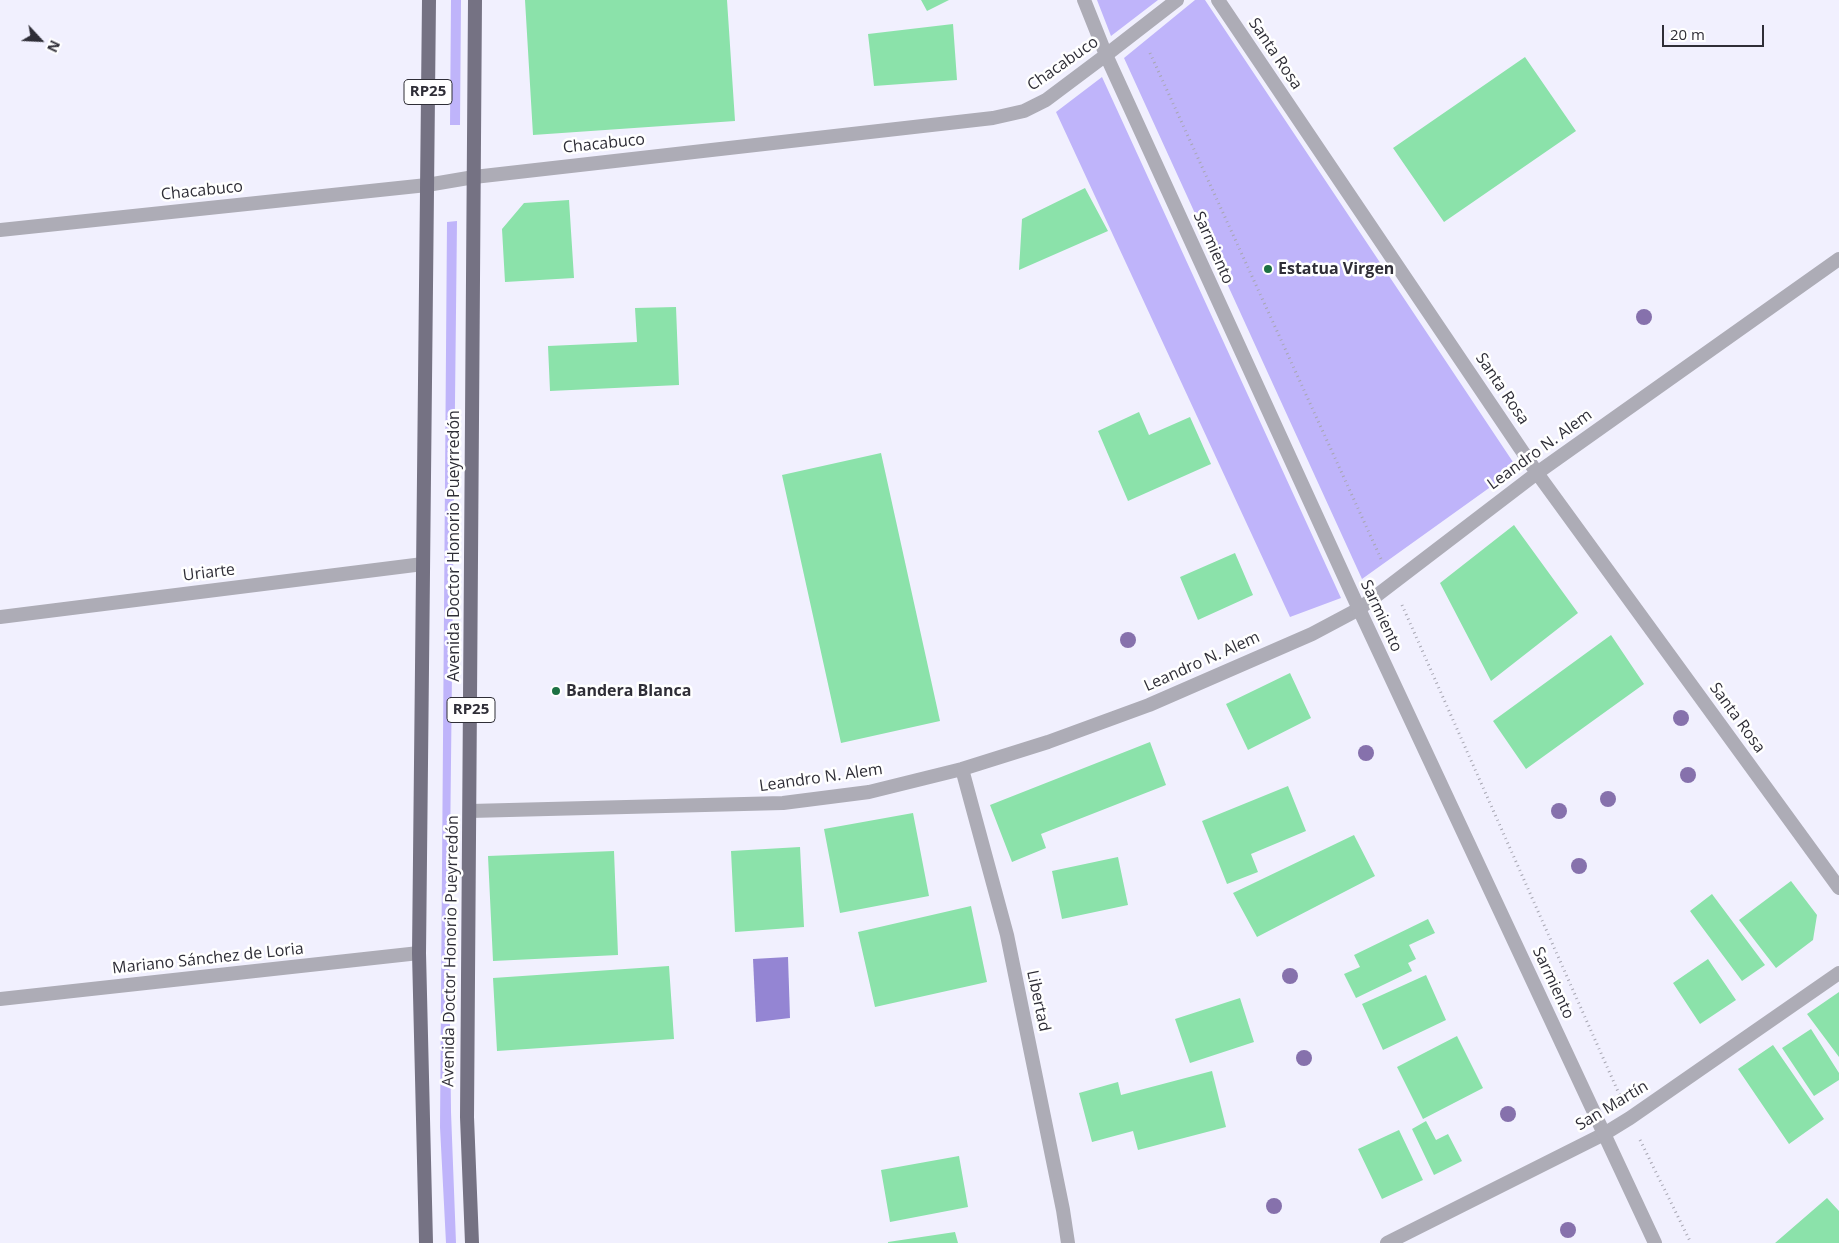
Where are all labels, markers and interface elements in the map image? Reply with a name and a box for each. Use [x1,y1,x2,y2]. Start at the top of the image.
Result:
north arrow [15,15,65,65]
street label: Santa Rosa [1244,15,1306,93]
scale bar [1664,15,1766,47]
text: 20 m [1670,24,1705,44]
street label: Chacabuco [1024,33,1102,95]
text: N [43,37,65,56]
road number: RP25 [404,80,452,104]
street label: Chacabuco [562,130,646,158]
street label: Chacabuco [160,177,244,205]
street label: Sarmiento [1189,209,1237,287]
place label: Estatua Virgen [1278,259,1394,279]
marker: Estatua Virgen [1262,263,1274,275]
street label: Santa Rosa [1471,350,1533,428]
street label: Leandro N. Alem [1484,406,1596,494]
street label: Avenida Doctor Honorio Pueyrredón [444,410,464,682]
street label: Uriarte [182,560,236,586]
street label: Sarmiento [1356,577,1406,655]
street label: Leandro N. Alem [1141,628,1263,696]
street label: Santa Rosa [1705,679,1769,757]
place label: Bandera Blanca [566,681,691,701]
marker: Bandera Blanca [550,685,562,697]
road number: RP25 [447,698,495,722]
street label: Leandro N. Alem [758,760,884,796]
street label: Avenida Doctor Honorio Pueyrredón [439,815,463,1087]
street label: Mariano Sánchez de Loria [111,939,305,979]
street label: Sarmiento [1528,944,1578,1022]
street label: Libertad [1022,969,1054,1033]
street label: San Martín [1572,1077,1652,1135]

